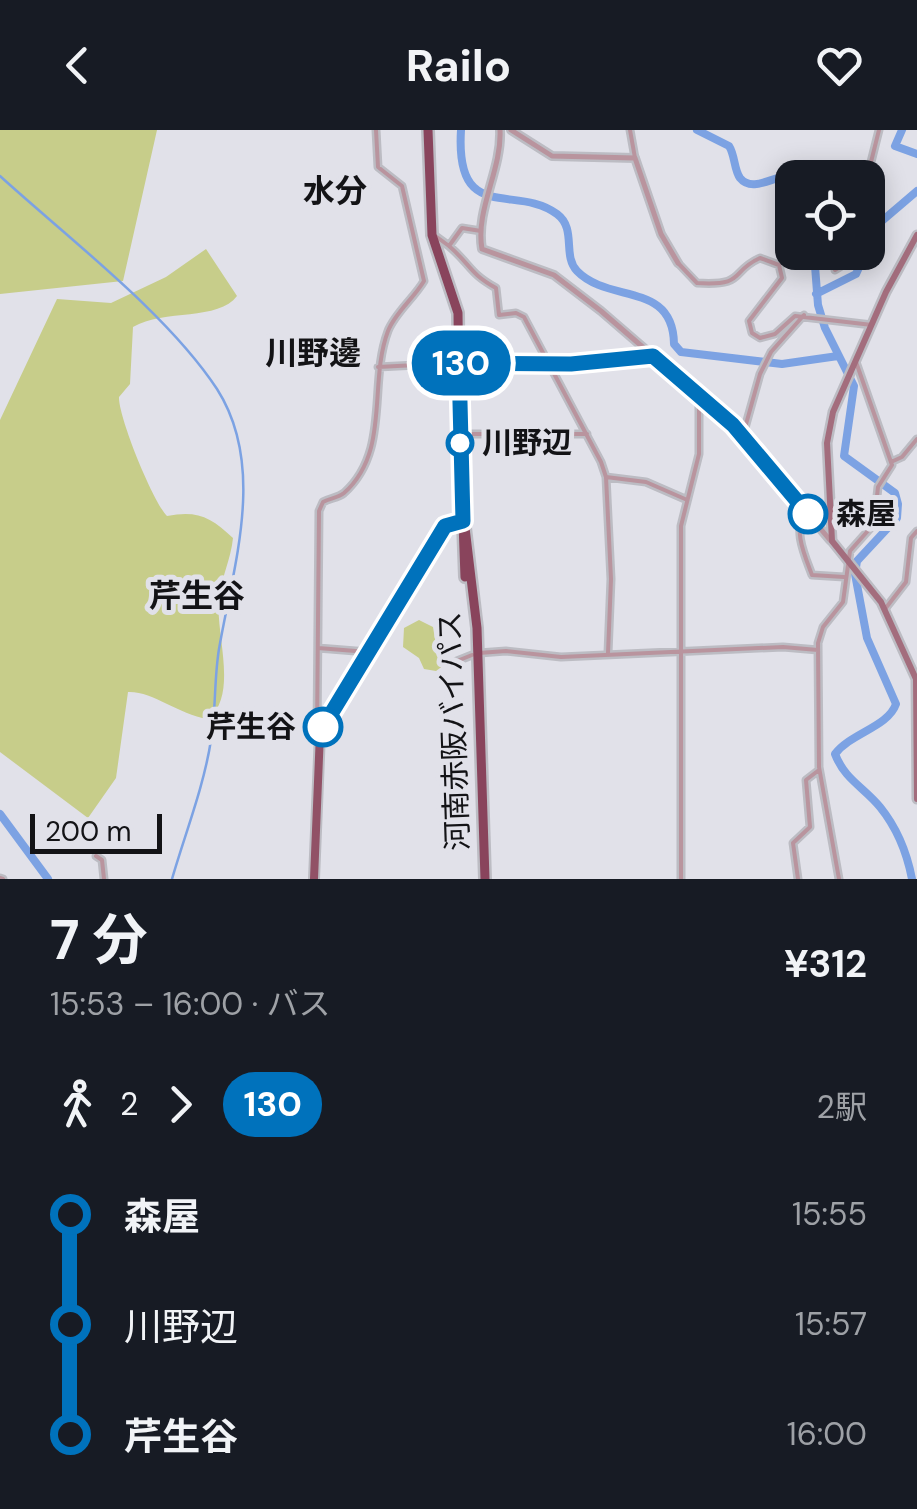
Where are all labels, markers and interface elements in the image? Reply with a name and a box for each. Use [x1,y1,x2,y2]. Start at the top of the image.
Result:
text: Railo [406,36,511,95]
icon: back [50,38,105,93]
icon: heart [812,38,867,93]
map controls [775,160,885,270]
button: locate [775,160,885,270]
district label: 水分 [303,170,367,212]
line badge: 130 [404,330,518,396]
district label: 川野邊 [265,332,361,374]
text: 130 [432,340,490,386]
place label: 川野辺 [482,423,572,462]
marker: 川野辺 [447,430,473,456]
place label: 森屋 [836,494,896,533]
marker: 森屋 [789,495,827,533]
district label: 芹生谷 [149,575,245,617]
street label: 河南赤阪バイパス [430,611,477,851]
place label: 芹生谷 [206,707,296,746]
marker: 芹生谷 [304,708,342,746]
scale bar [30,809,162,854]
text: 200 m [45,813,132,850]
text: 7 分 [50,904,147,976]
text: ¥312 [784,939,867,989]
text: 15:53 – 16:00 · バス [50,983,331,1025]
icon: walk [50,1077,105,1132]
icon: forward [153,1077,208,1132]
text: 130 [243,1081,302,1127]
text: 2 [120,1083,138,1125]
text: 2駅 [817,1086,867,1128]
text: 森屋 [124,1192,200,1242]
text: 15:55 [792,1193,867,1235]
text: 川野辺 [124,1302,238,1352]
text: 15:57 [795,1303,867,1345]
text: 芹生谷 [124,1412,238,1462]
text: 16:00 [787,1413,867,1455]

